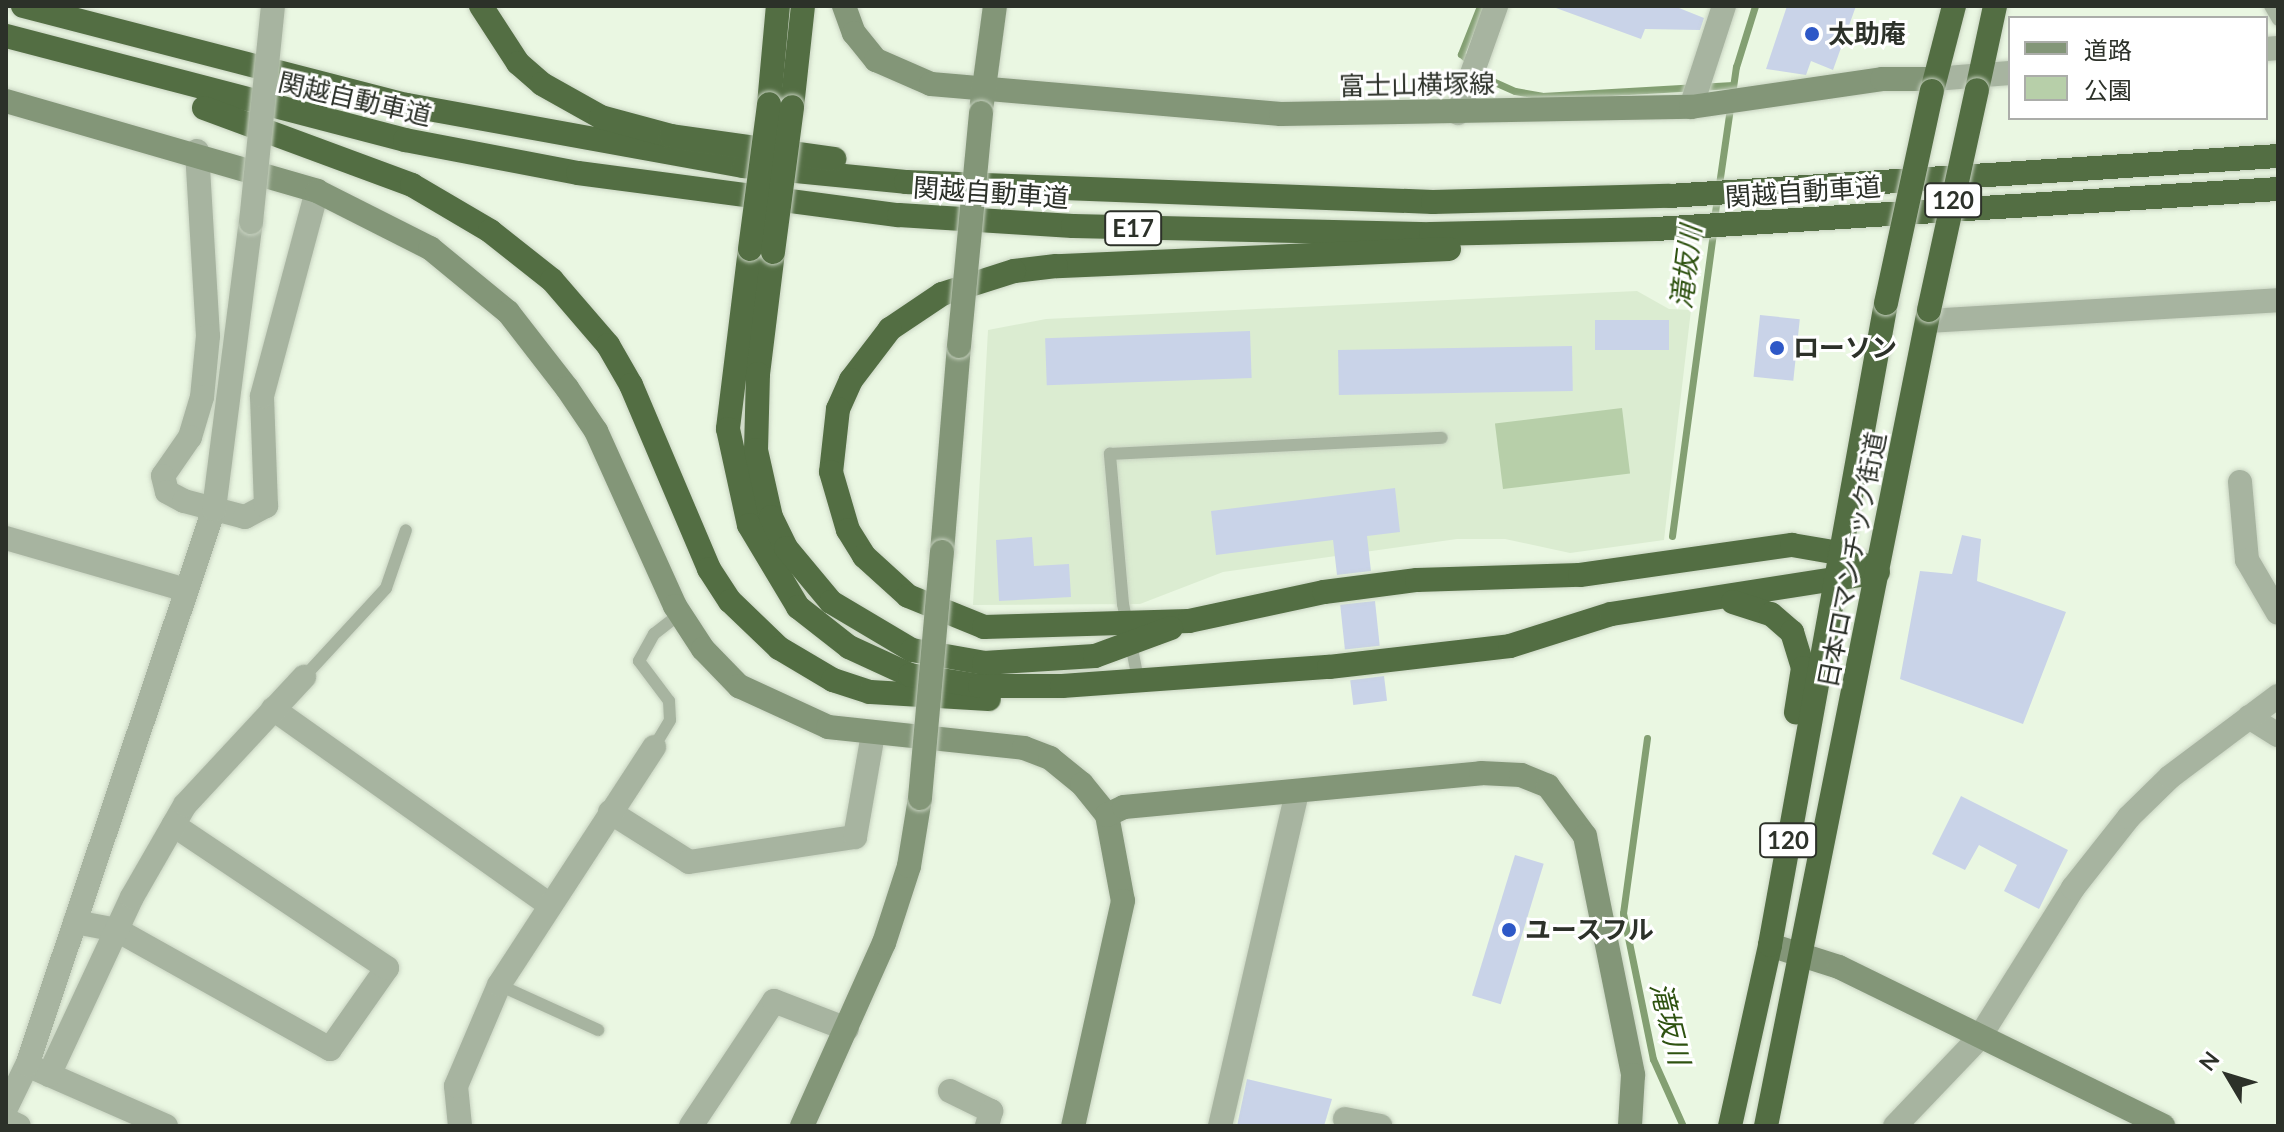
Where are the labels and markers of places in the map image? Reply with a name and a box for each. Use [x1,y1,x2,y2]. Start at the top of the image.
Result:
place label: 太助庵 [1828,18,1906,50]
marker: 太助庵 [1803,25,1821,43]
place label: ローソン [1793,332,1897,364]
marker: ローソン [1768,339,1786,357]
place label: ユースフル [1525,914,1655,946]
marker: ユースフル [1500,921,1518,939]

